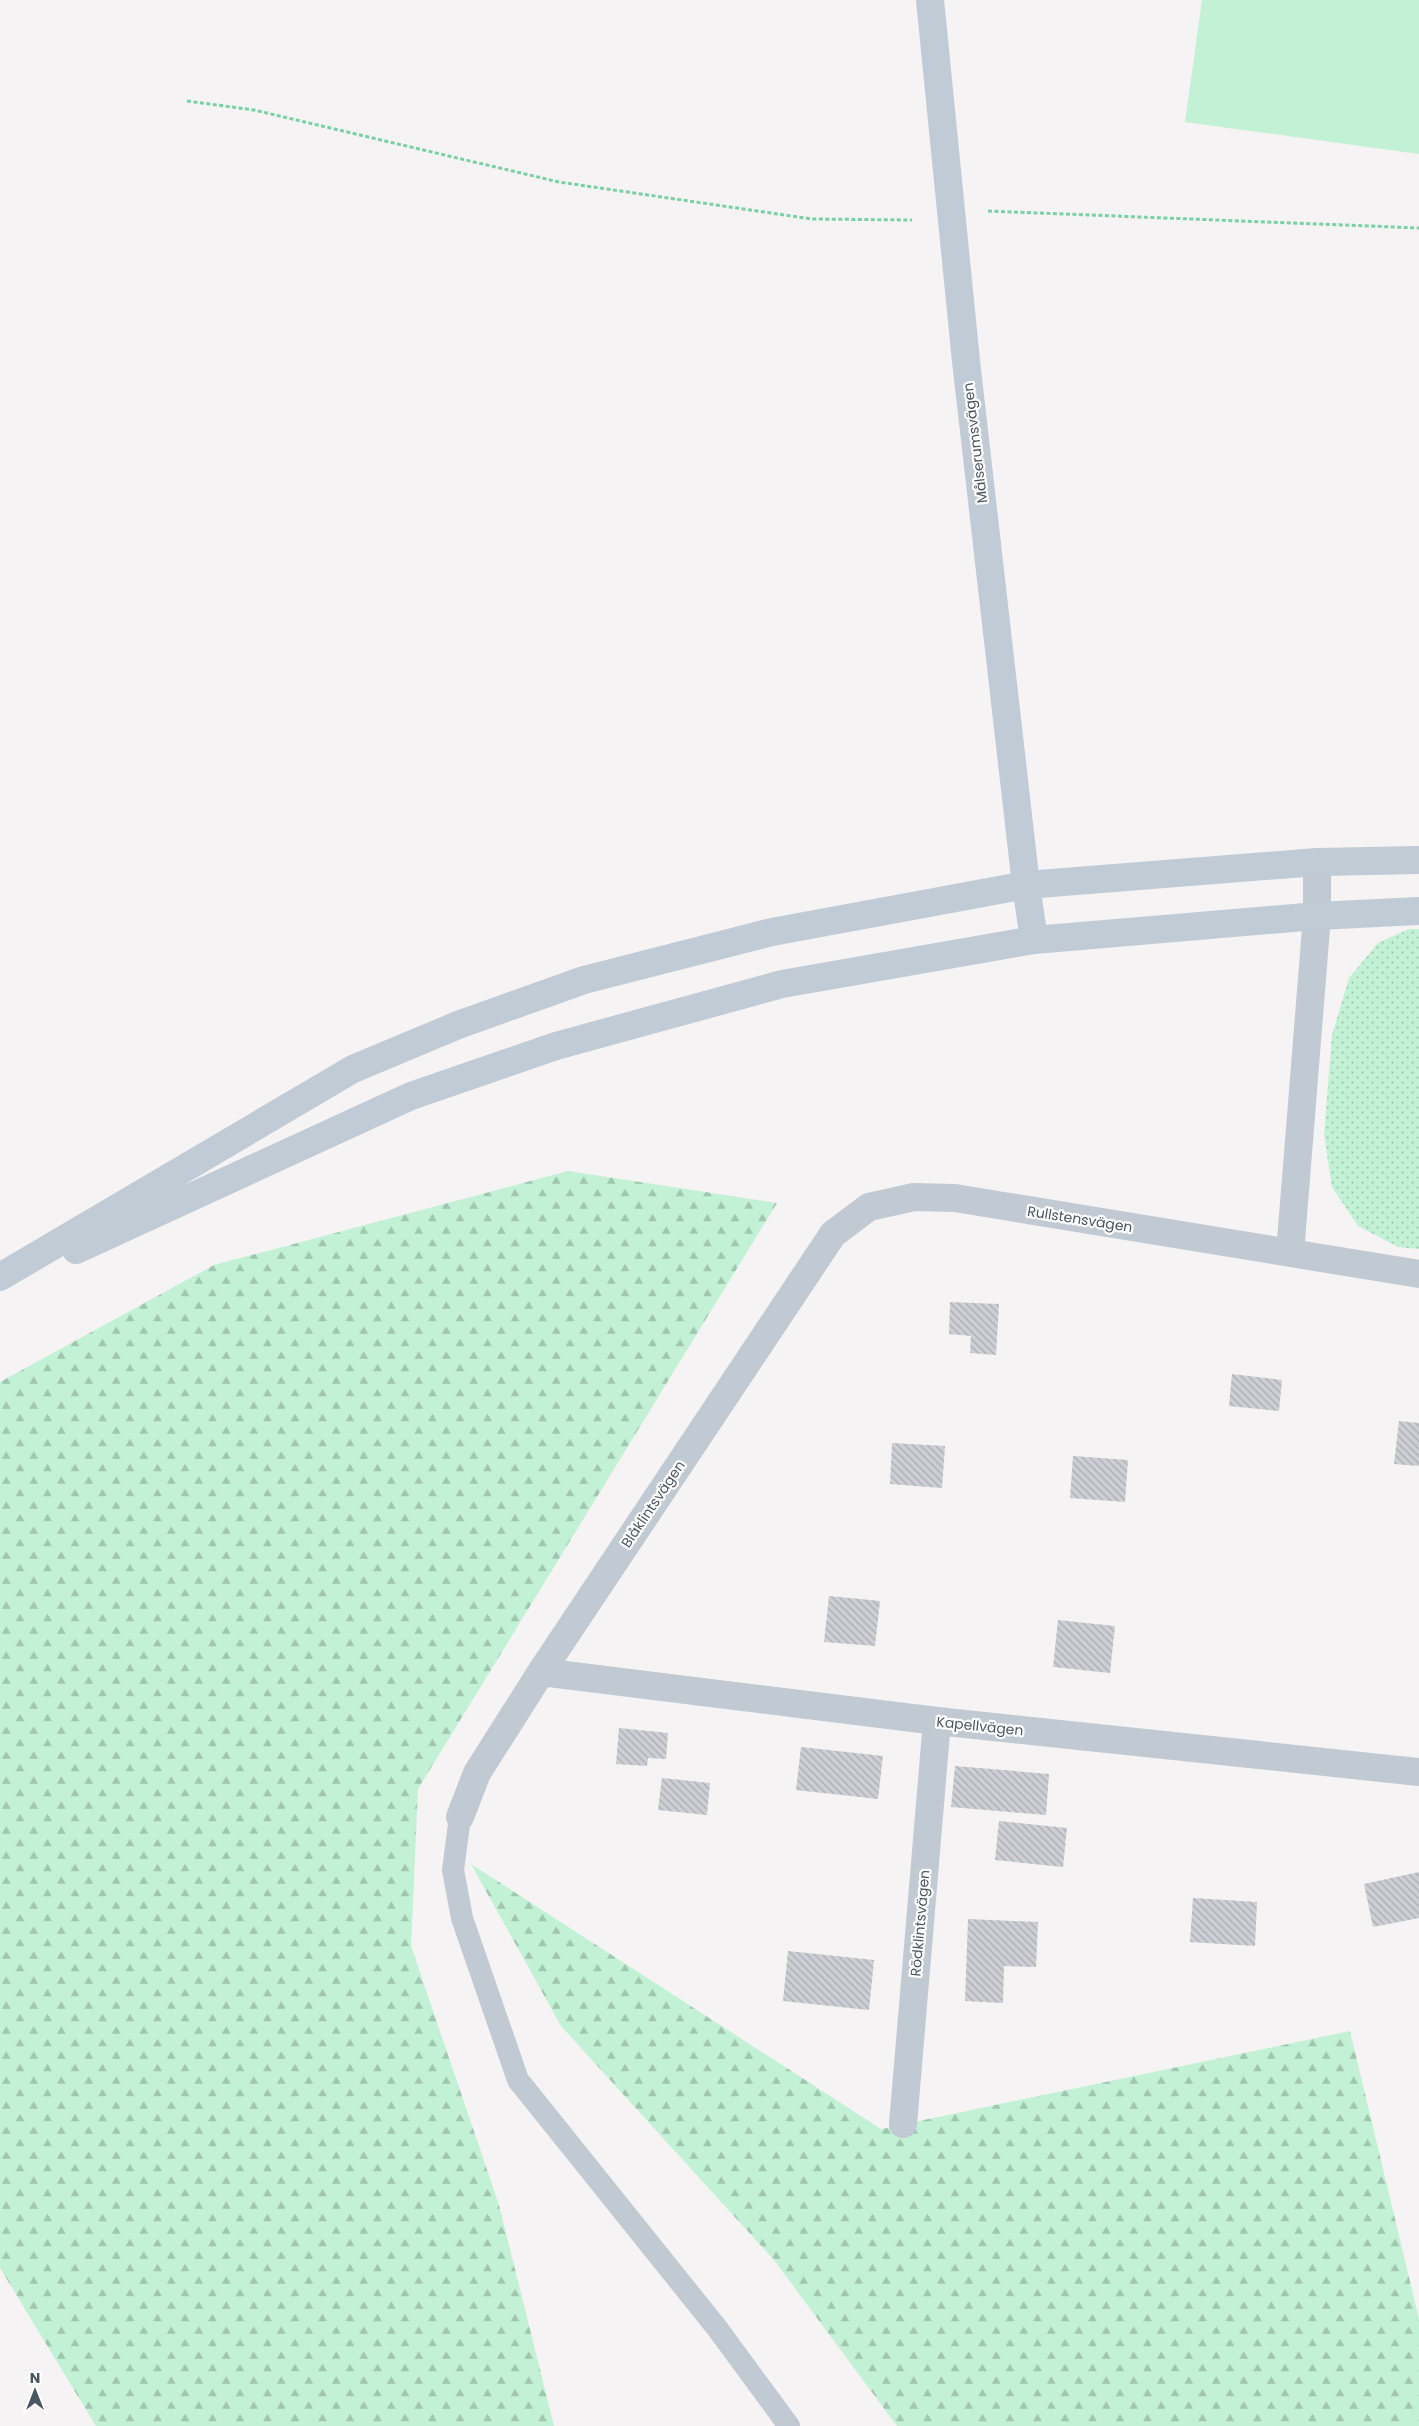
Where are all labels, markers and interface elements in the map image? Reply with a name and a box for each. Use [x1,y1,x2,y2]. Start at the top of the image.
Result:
street label: Målserumsvägen [958,382,992,504]
street label: Rullstensvägen [1026,1201,1134,1237]
street label: Blåklintsvägen [616,1456,690,1552]
street label: Kapellvägen [936,1711,1024,1741]
street label: Rödklintsvägen [905,1869,935,1977]
north arrow [10,2366,60,2416]
text: N [30,2368,40,2388]

